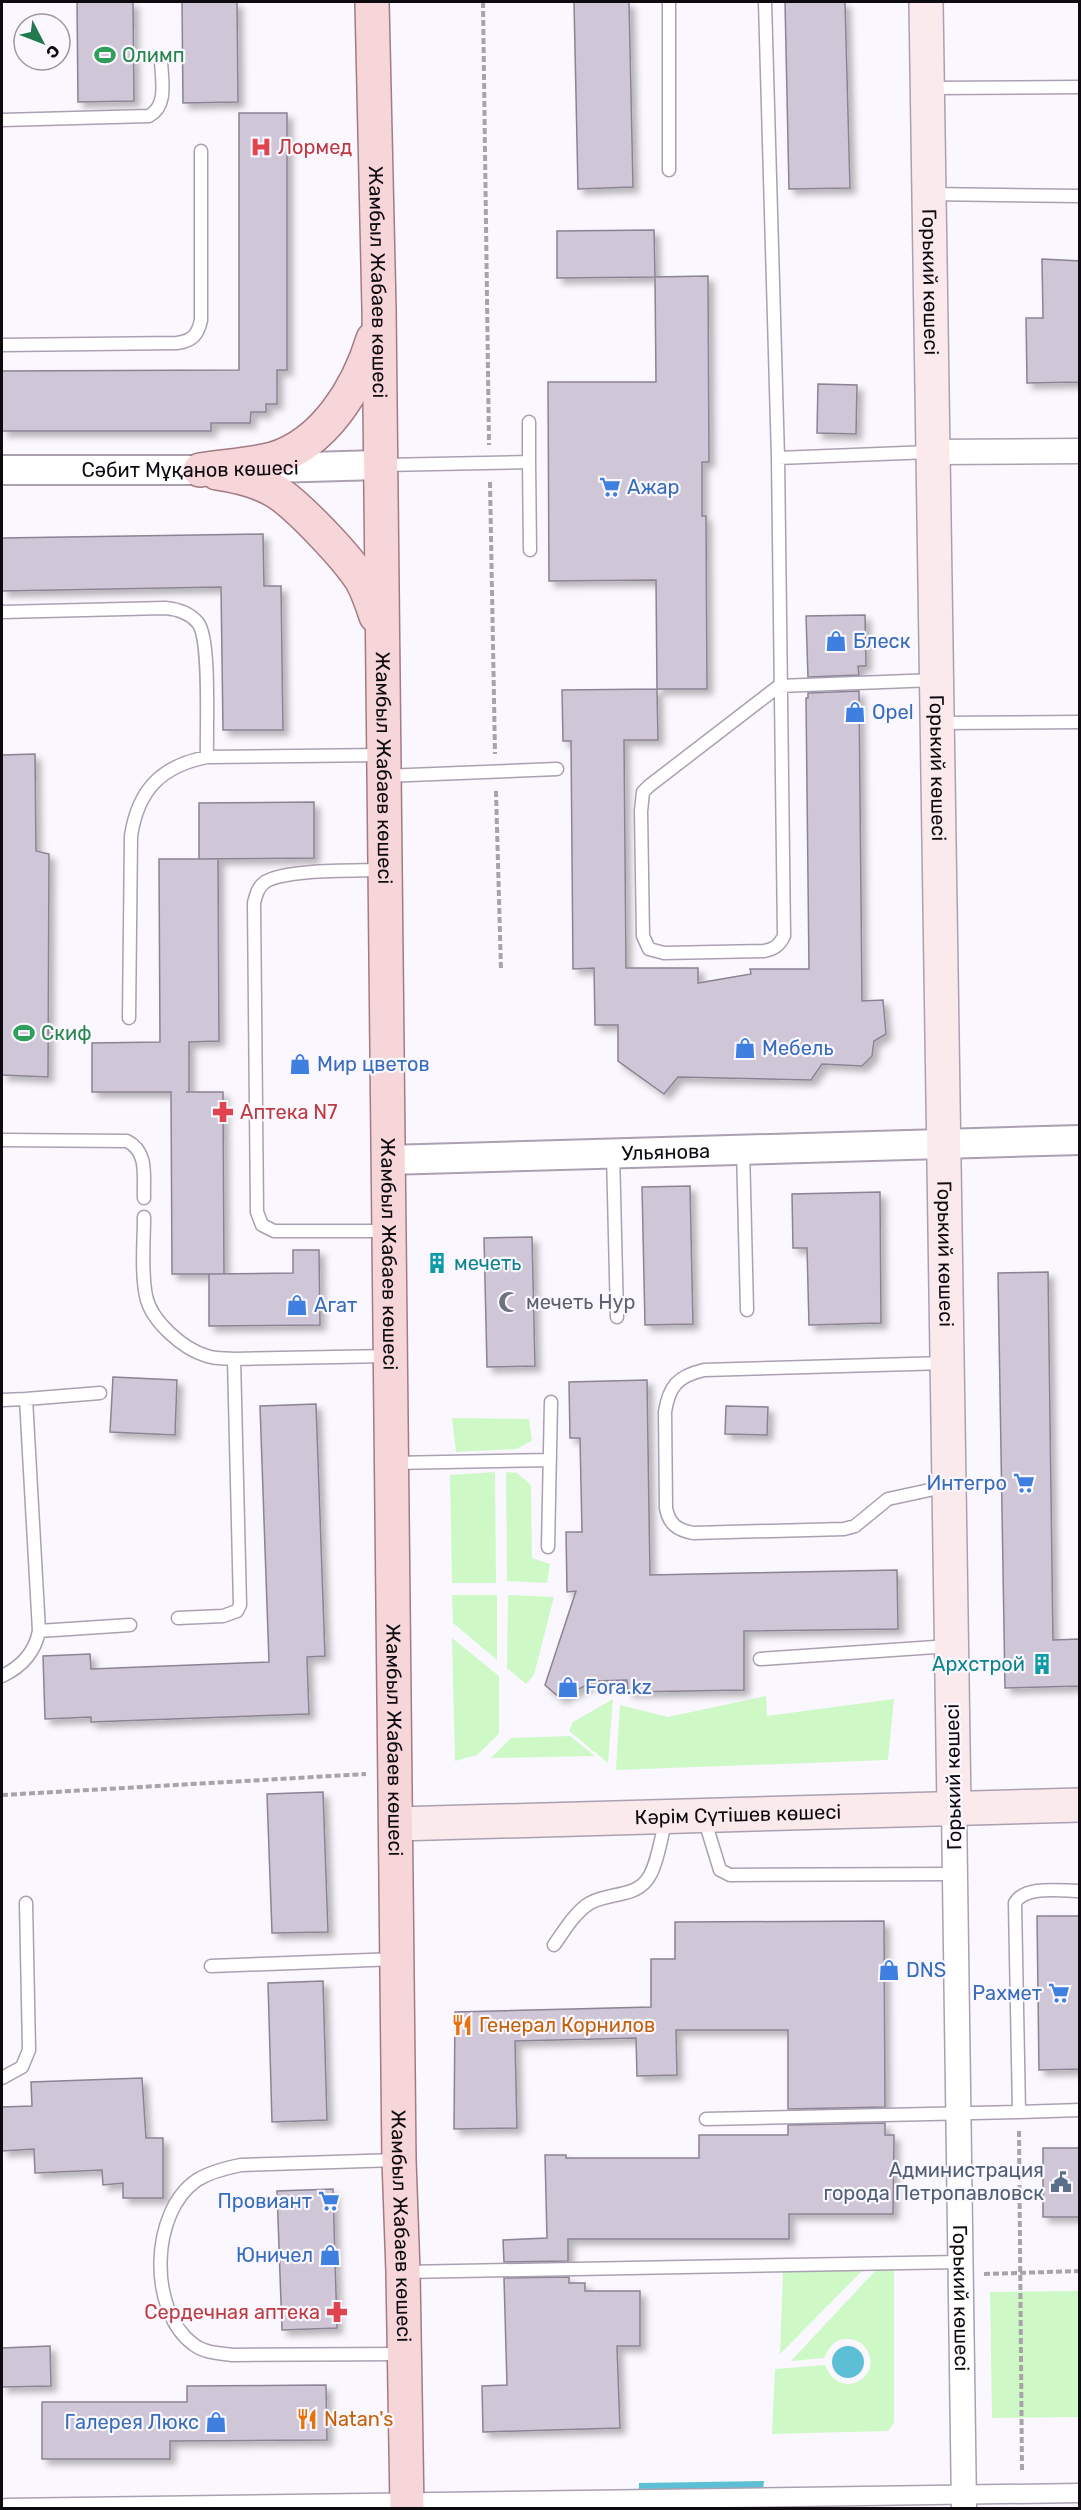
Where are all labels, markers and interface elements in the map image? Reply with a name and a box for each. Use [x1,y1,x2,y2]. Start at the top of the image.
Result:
north arrow [12,12,72,72]
text: С [42,41,64,62]
sports icon: Олимп [93,43,117,67]
place label: Олимп [122,43,185,67]
hospital icon: Лормед [249,135,273,159]
place label: Лормед [278,135,352,159]
street label: Жамбыл Жабаев көшесі [364,165,392,398]
street label: Горький көшесі [917,209,943,355]
street label: Сәбит Мұқанов көшесі [81,455,299,482]
supermarket icon: Ажар [598,475,622,499]
place label: Ажар [627,475,679,499]
shop icon: Блеск [824,629,848,653]
place label: Блеск [853,629,911,653]
street label: Жамбыл Жабаев көшесі [371,651,397,884]
street label: Горький көшесі [925,694,951,841]
shop icon: Opel [843,700,867,724]
place label: Opel [872,700,914,724]
sports icon: Скиф [12,1021,36,1045]
place label: Скиф [41,1021,92,1045]
shop icon: Мебель [733,1036,757,1060]
place label: Мебель [762,1036,833,1060]
shop icon: Мир цветов [288,1052,312,1076]
place label: Мир цветов [317,1052,430,1076]
pharmacy icon: Аптека N7 [211,1100,235,1124]
place label: Аптека N7 [240,1100,338,1124]
street label: Жамбыл Жабаев көшесі [376,1137,402,1370]
street label: Ульянова [621,1139,711,1165]
street label: Горький көшесі [932,1180,959,1327]
building icon: мечеть [425,1251,449,1275]
place label: мечеть [454,1251,521,1275]
mosque icon: мечеть Нур [497,1290,521,1314]
place label: мечеть Нур [526,1290,635,1314]
shop icon: Агат [285,1293,309,1317]
place label: Агат [314,1293,357,1317]
place label: Интегро [927,1471,1007,1495]
supermarket icon: Интегро [1012,1471,1036,1495]
street label: Жамбыл Жабаев көшесі [381,1623,408,1856]
place label: Архстрой [932,1652,1025,1676]
building icon: Архстрой [1030,1652,1054,1676]
shop icon: Fora.kz [556,1675,580,1699]
place label: Fora.kz [585,1675,652,1699]
street label: Горький көшесі [940,1704,966,1850]
street label: Кәрім Сүтішев көшесі [634,1800,841,1829]
shop icon: DNS [877,1958,901,1982]
place label: DNS [906,1958,946,1982]
place label: Рахмет [972,1981,1042,2005]
supermarket icon: Рахмет [1047,1981,1071,2005]
restaurant icon: Генерал Корнилов [450,2013,474,2037]
place label: Генерал Корнилов [479,2013,655,2037]
street label: Жамбыл Жабаев көшесі [386,2109,416,2342]
place label: Администрация города Петропавловск [824,2158,1044,2205]
public building icon: Администрация города Петропавловск [1049,2170,1073,2194]
place label: Провиант [217,2189,312,2213]
supermarket icon: Провиант [317,2189,341,2213]
street label: Горький көшесі [948,2225,974,2371]
place label: Юничел [236,2243,313,2267]
shop icon: Юничел [318,2243,342,2267]
place label: Сердечная аптека [144,2300,320,2324]
pharmacy icon: Сердечная аптека [325,2300,349,2324]
restaurant icon: Natan's [295,2407,319,2431]
place label: Natan's [324,2407,393,2431]
place label: Галерея Люкс [64,2410,199,2434]
shop icon: Галерея Люкс [204,2410,228,2434]

